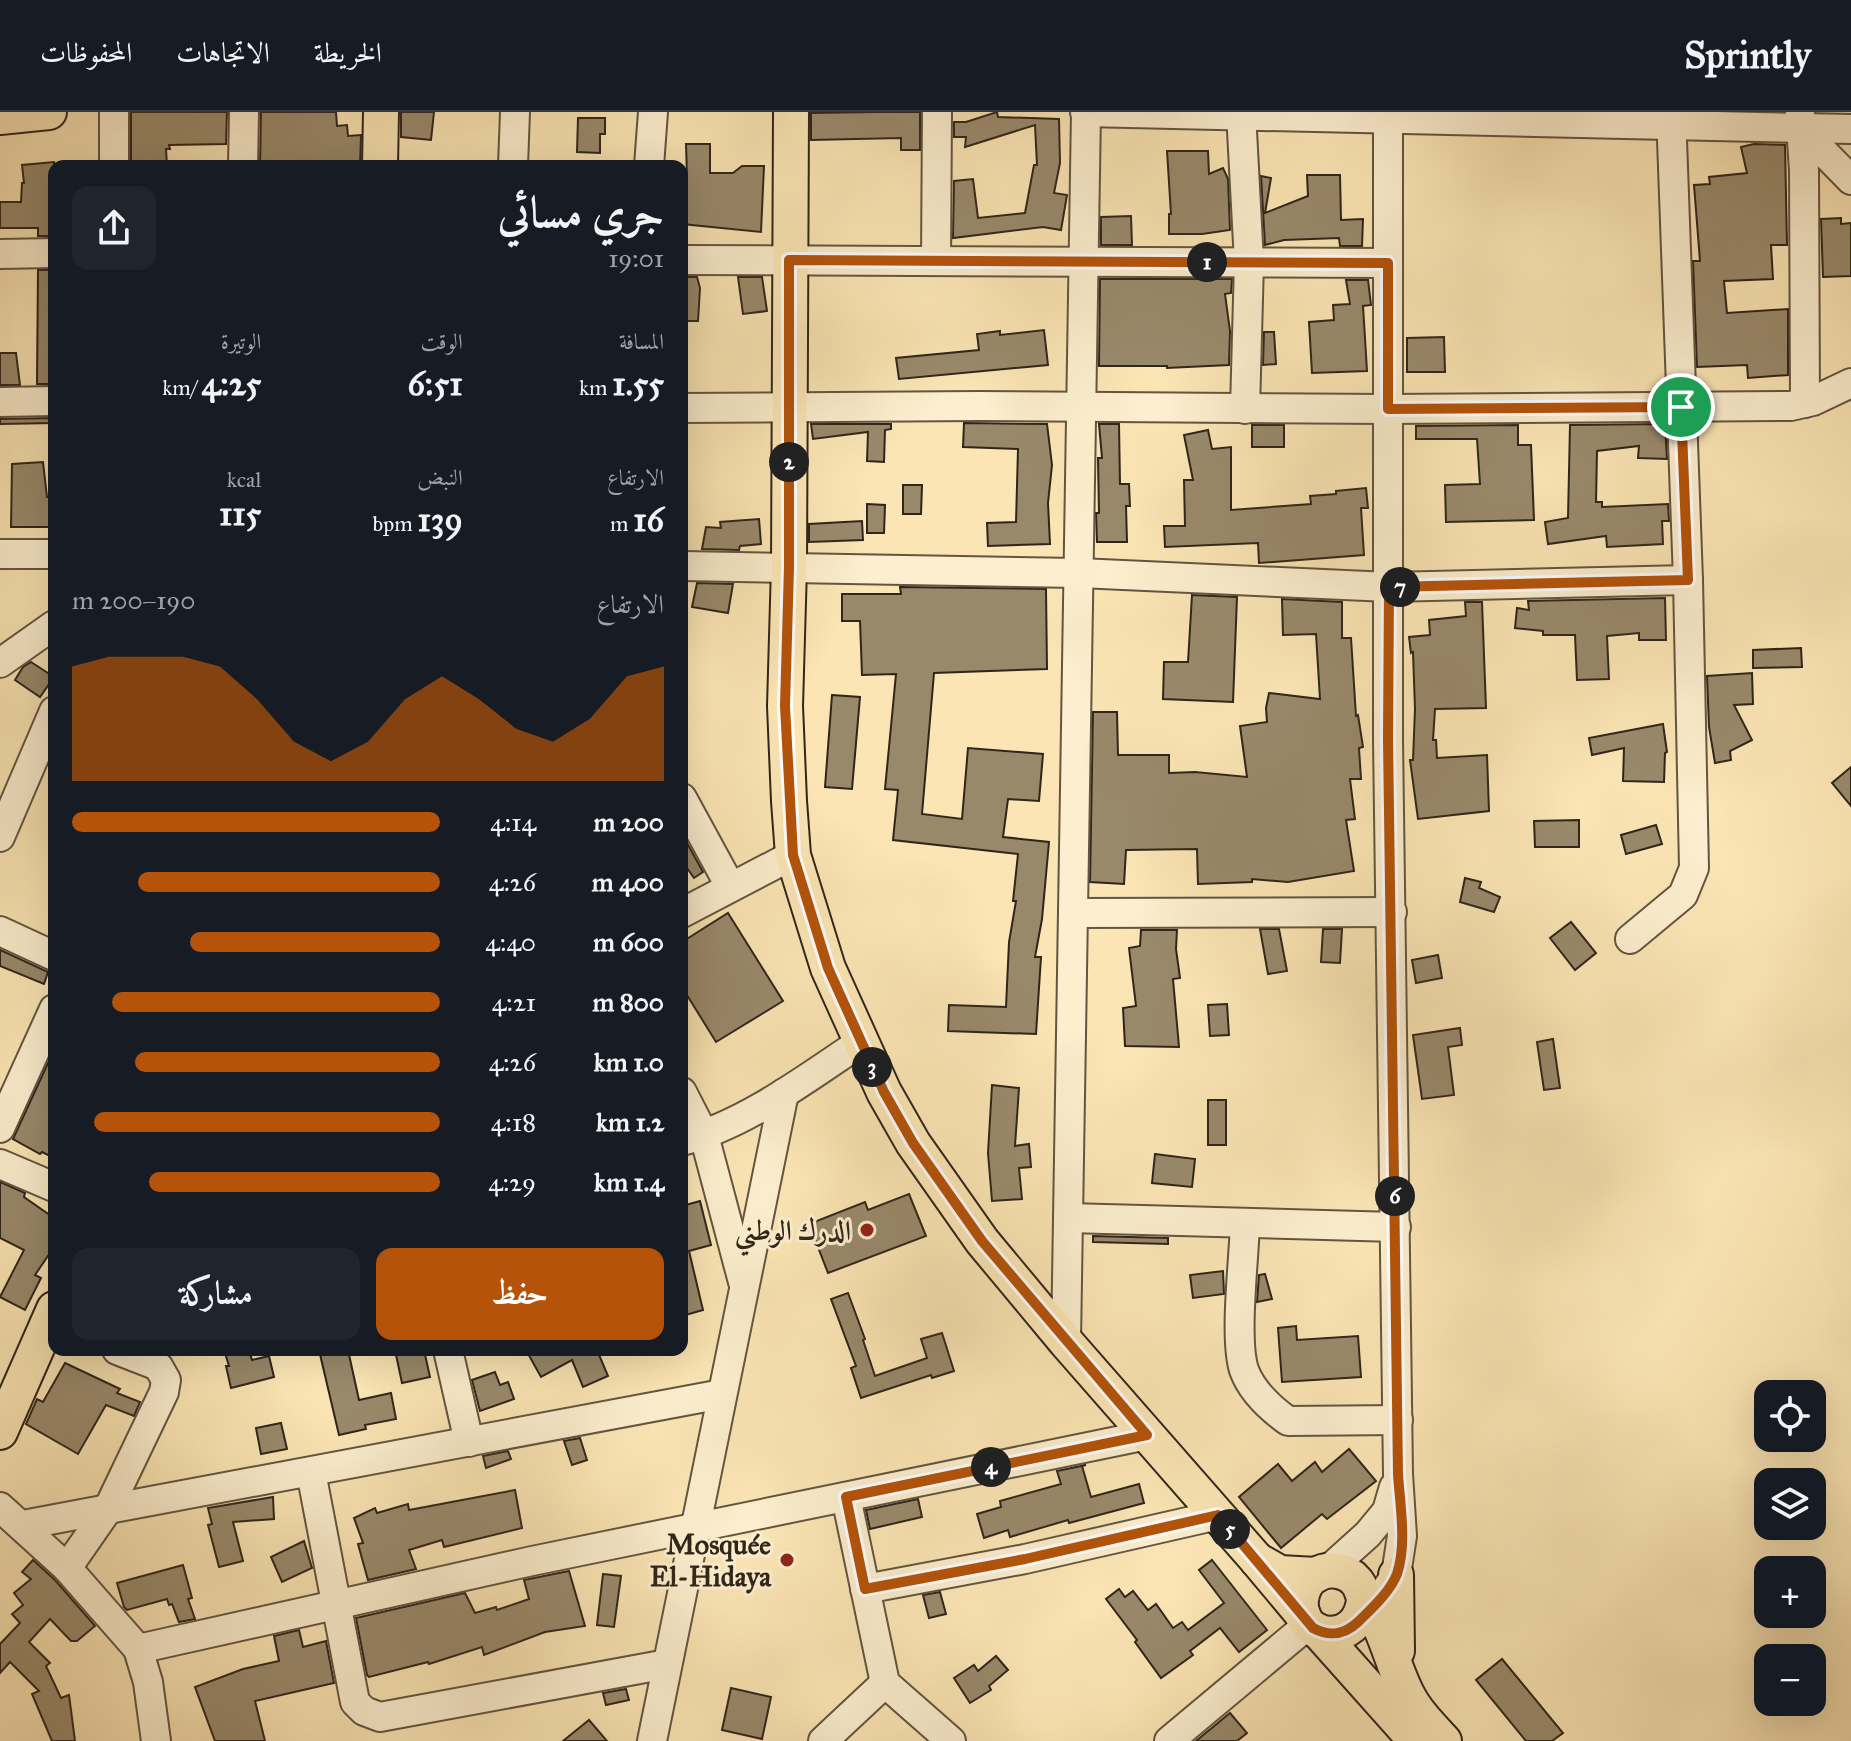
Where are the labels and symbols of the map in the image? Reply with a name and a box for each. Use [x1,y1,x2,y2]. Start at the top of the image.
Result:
pin: 1 [1187,242,1227,282]
pin [1647,373,1715,441]
pin: 2 [769,442,809,482]
pin: 7 [1380,567,1420,607]
pin: 3 [852,1047,892,1087]
pin: 6 [1375,1176,1415,1216]
place label: الدرك الوطني [735,1213,851,1257]
marker: الدرك الوطني [858,1221,876,1239]
pin: 4 [971,1447,1011,1487]
pin: 5 [1210,1509,1250,1549]
place label: Mosquée El-Hidaya [650,1527,772,1594]
marker: Mosquée El-Hidaya [778,1551,796,1569]

